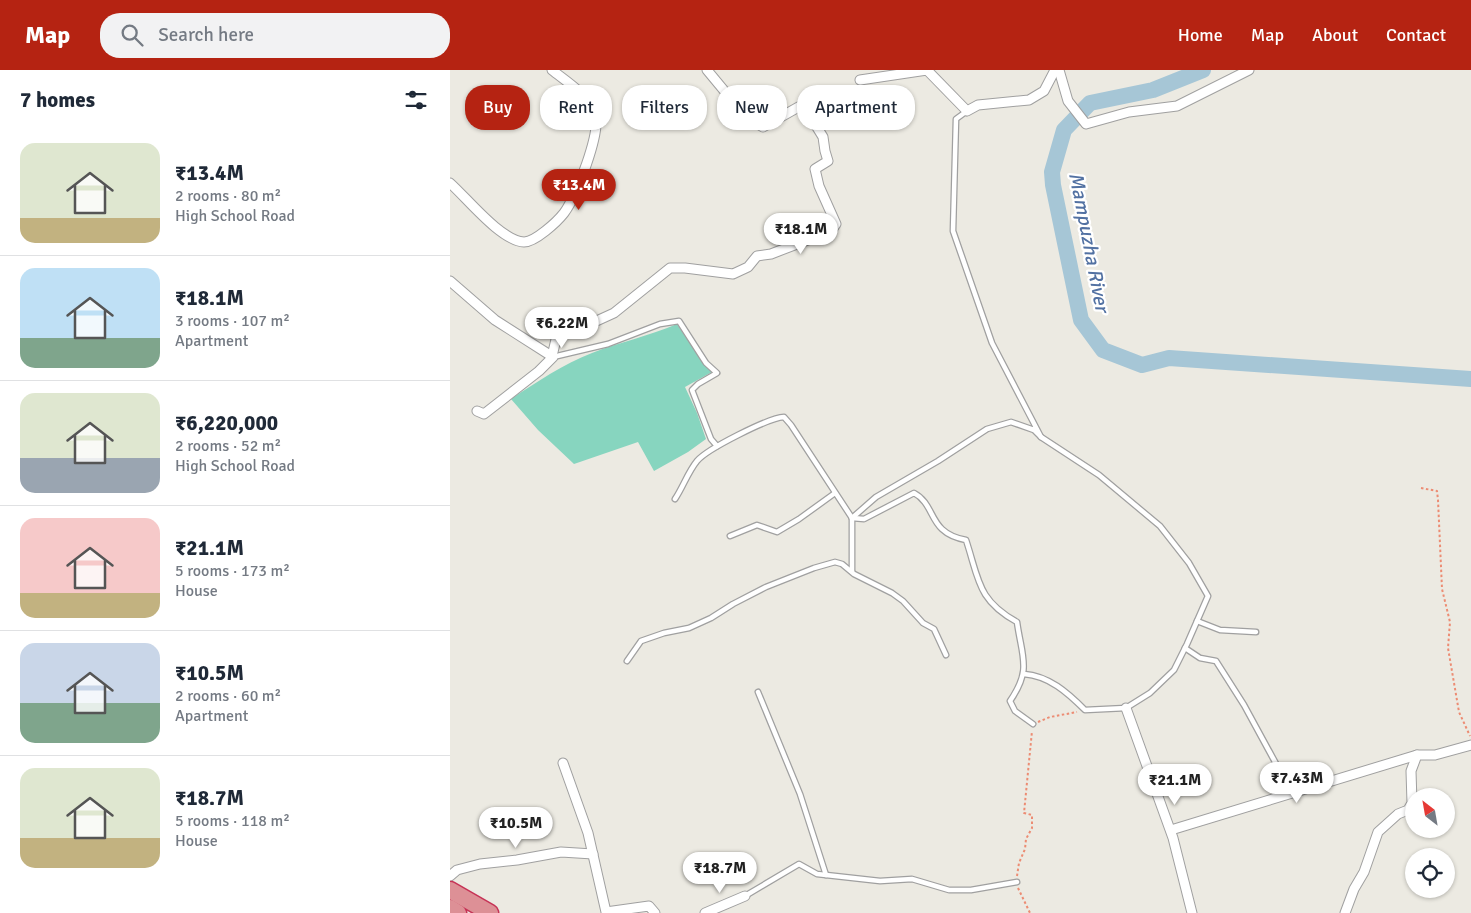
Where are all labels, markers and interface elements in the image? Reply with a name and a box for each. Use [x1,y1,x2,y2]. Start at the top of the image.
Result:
search box [100,13,450,58]
text: Map [25,20,70,50]
icon: search [118,21,146,49]
text: Search here [158,23,254,47]
text: Home [1178,24,1223,46]
text: Map [1251,24,1284,46]
text: About [1312,24,1358,46]
text: Contact [1386,24,1446,46]
chip: Buy [465,85,530,130]
chip: Rent [540,85,612,130]
chip: Filters [622,85,707,130]
chip: New [717,85,787,130]
chip: Apartment [797,85,915,130]
icon: filters [402,86,430,114]
text: 7 homes [20,87,95,113]
text: ₹13.4M [175,160,244,186]
icon: home [60,163,120,223]
pin: ₹13.4M [538,168,620,211]
water label: Mampuzha River [1063,170,1115,316]
text: ₹13.4M [553,175,605,195]
text: 2 rooms · 80 m² [175,186,281,206]
text: High School Road [175,206,295,226]
pin: ₹18.1M [760,212,842,255]
text: ₹18.1M [775,219,827,239]
text: ₹18.1M [175,285,244,311]
icon: home [60,288,120,348]
pin: ₹6.22M [521,306,603,349]
text: 3 rooms · 107 m² [175,311,290,331]
text: ₹6.22M [536,313,588,333]
text: Apartment [175,331,248,351]
text: ₹6,220,000 [175,410,278,436]
icon: home [60,413,120,473]
text: 2 rooms · 52 m² [175,436,281,456]
text: High School Road [175,456,295,476]
text: ₹21.1M [175,535,244,561]
icon: home [60,538,120,598]
text: 5 rooms · 173 m² [175,561,290,581]
text: House [175,581,218,601]
text: ₹10.5M [175,660,244,686]
icon: home [60,663,120,723]
text: 2 rooms · 60 m² [175,686,281,706]
text: Apartment [175,706,248,726]
pin: ₹7.43M [1256,762,1338,804]
pin: ₹21.1M [1134,764,1216,806]
text: ₹7.43M [1271,768,1323,788]
text: ₹21.1M [1149,770,1201,790]
text: ₹18.7M [175,785,244,811]
icon: home [60,788,120,848]
north arrow [1405,788,1455,838]
map controls [1405,788,1455,898]
pin: ₹10.5M [475,806,557,849]
text: 5 rooms · 118 m² [175,811,290,831]
text: ₹10.5M [490,813,542,833]
text: House [175,831,218,851]
button: locate [1405,848,1455,898]
pin: ₹18.7M [679,852,761,894]
text: ₹18.7M [694,858,746,878]

